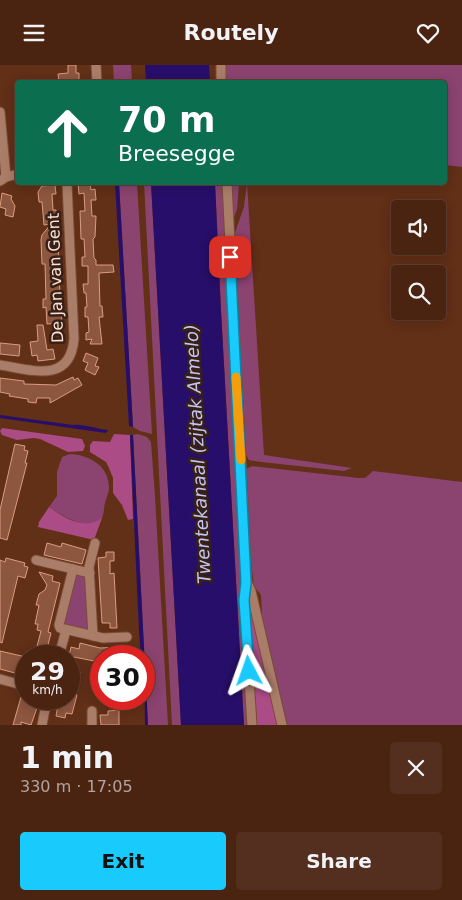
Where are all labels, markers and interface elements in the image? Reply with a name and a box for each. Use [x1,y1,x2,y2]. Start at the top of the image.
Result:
icon: menu [20,19,48,47]
icon: heart [414,19,442,47]
text: Routely [183,20,279,45]
icon: ahead [35,100,100,165]
text: 70 m [118,100,215,140]
text: Breesegge [118,141,235,166]
map controls [391,200,446,320]
button: sound [391,200,446,255]
street label: De Jan van Gent [44,213,67,343]
pin [209,236,251,278]
icon: arrive [216,243,244,271]
button: search [391,265,446,320]
water label: Twentekanaal (zijtak Almelo) [180,324,215,584]
position arrow [222,644,274,696]
speed limit sign: 30 [90,645,155,710]
text: 29 [30,657,65,686]
text: km/h [32,683,63,697]
text: 1 min [20,740,114,775]
button: close [390,742,442,794]
text: 330 m · 17:05 [20,777,133,796]
button: Exit [20,832,226,890]
button: Share [236,832,442,890]

